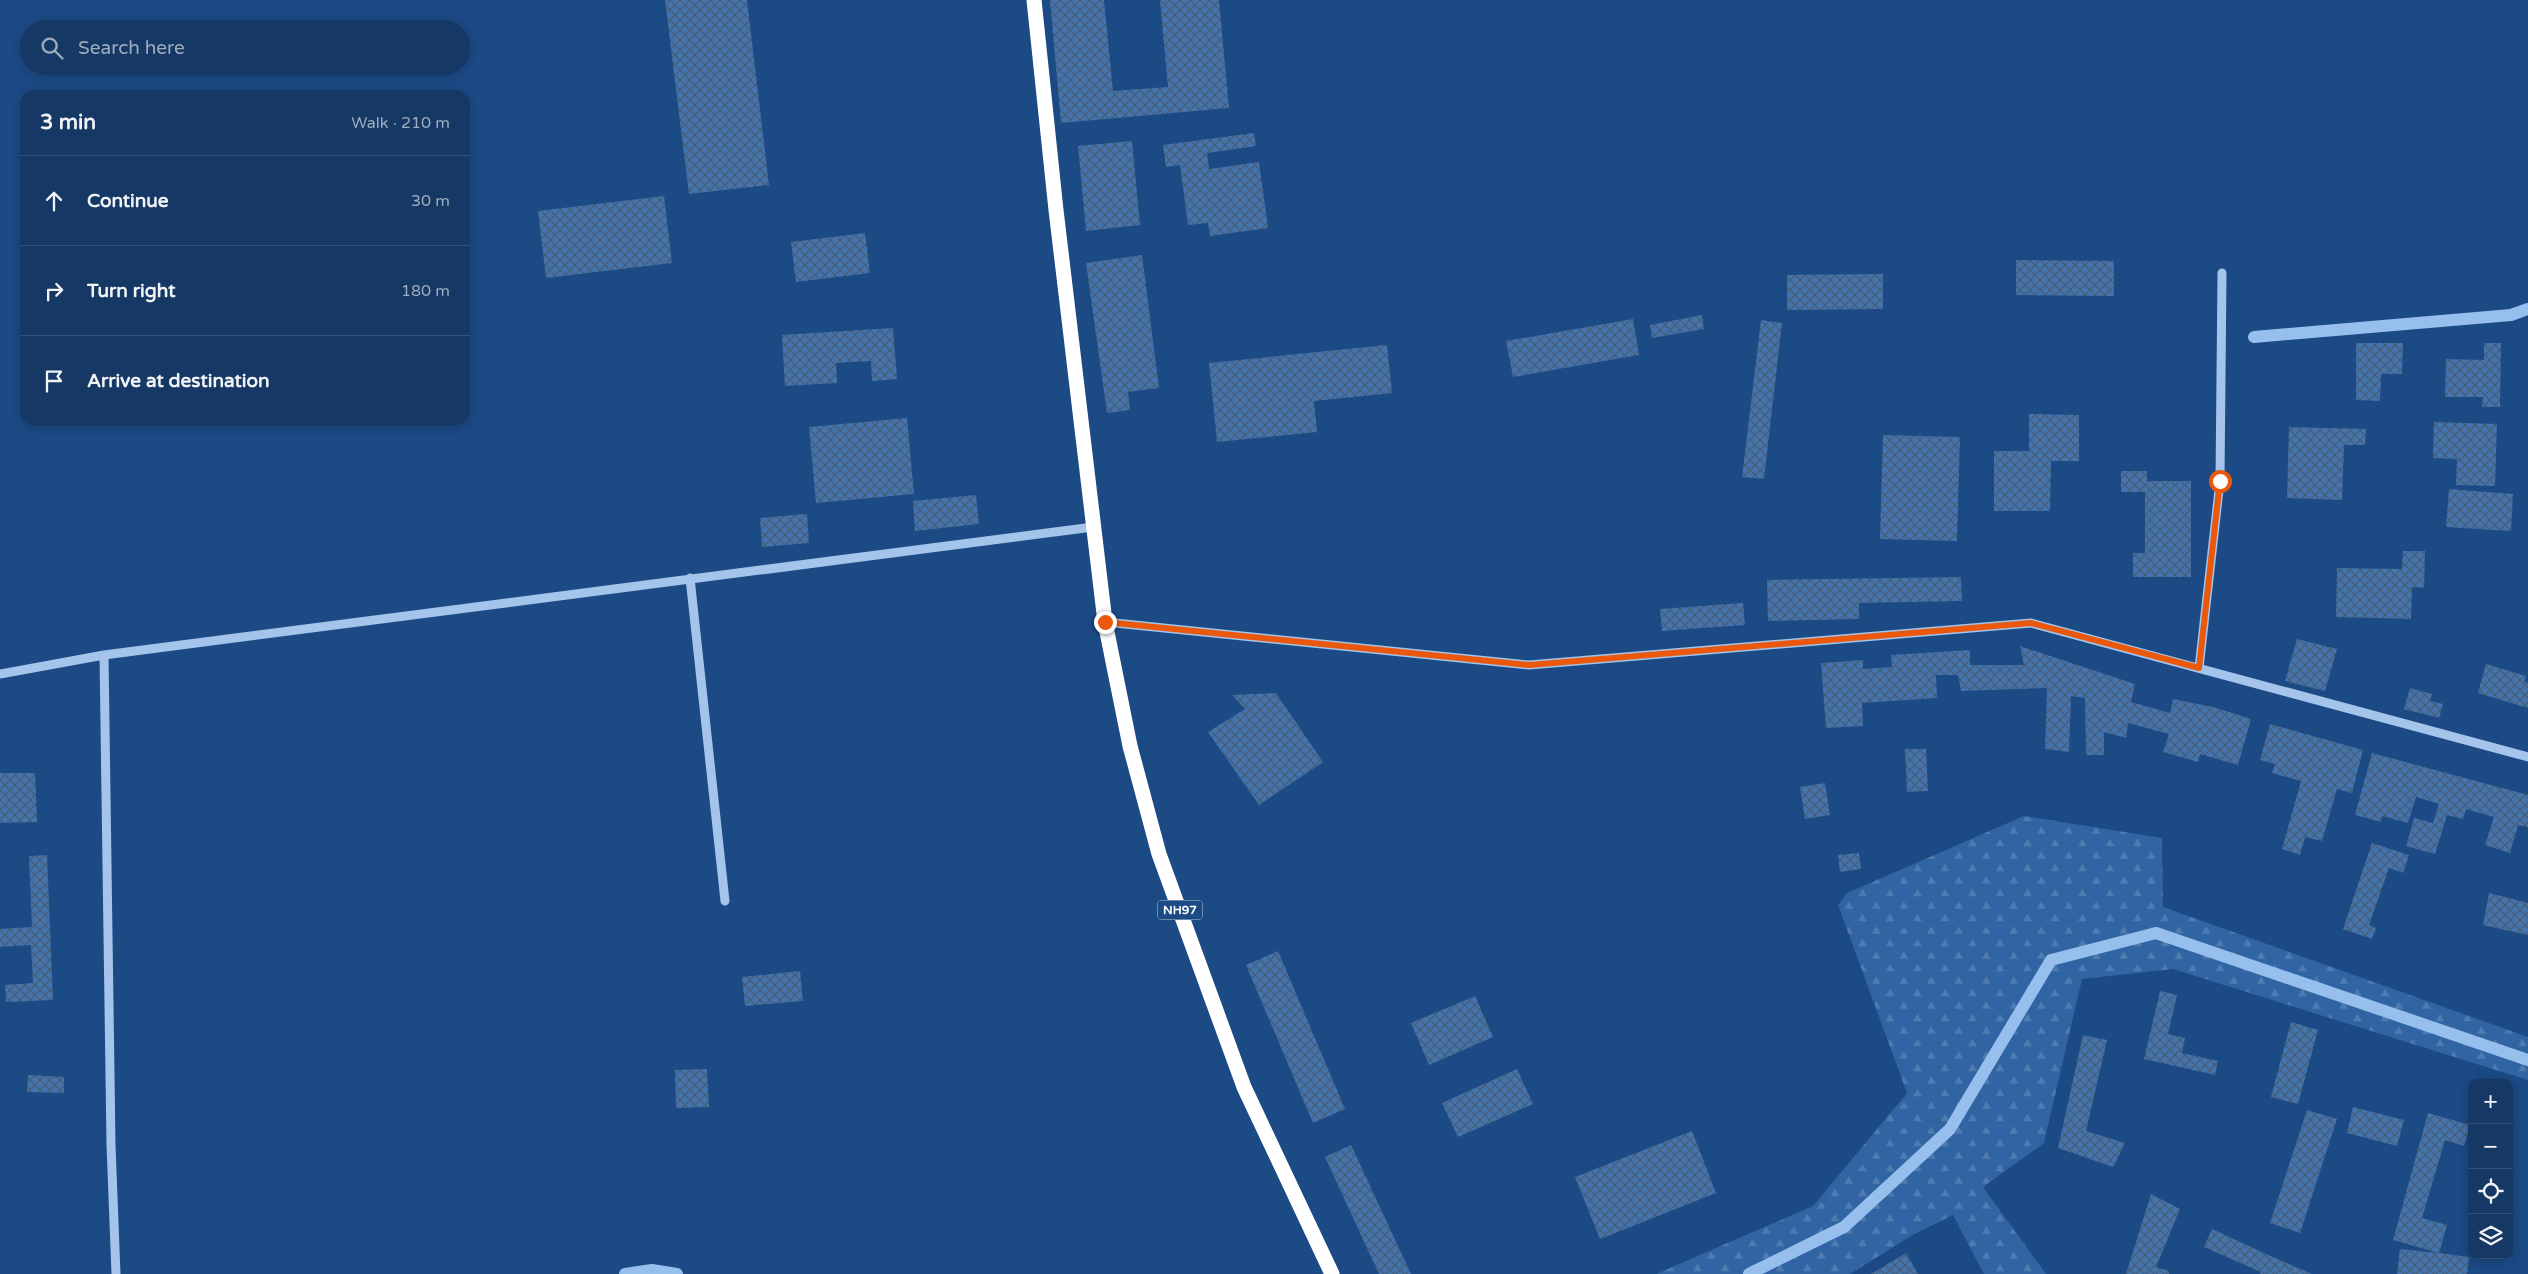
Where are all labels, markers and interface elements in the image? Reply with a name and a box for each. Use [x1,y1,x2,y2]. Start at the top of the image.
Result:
search box [20,20,470,75]
icon: search [38,34,66,62]
text: Search here [78,37,185,59]
text: 3 min [40,110,96,135]
text: Walk · 210 m [351,113,450,133]
icon: ahead [40,187,68,215]
text: Continue [87,190,169,212]
text: 30 m [411,191,450,211]
icon: right [40,277,68,305]
text: Turn right [87,280,175,302]
text: 180 m [401,281,450,301]
icon: arrive [40,367,68,395]
text: Arrive at destination [87,370,270,392]
route start [2209,470,2232,493]
route end [1094,611,1117,634]
road number: NH97 [1158,900,1202,920]
map controls [2468,1079,2513,1259]
button: + [2468,1079,2513,1124]
button: − [2468,1124,2513,1169]
button: locate [2468,1169,2513,1214]
button: layers [2468,1214,2513,1259]

